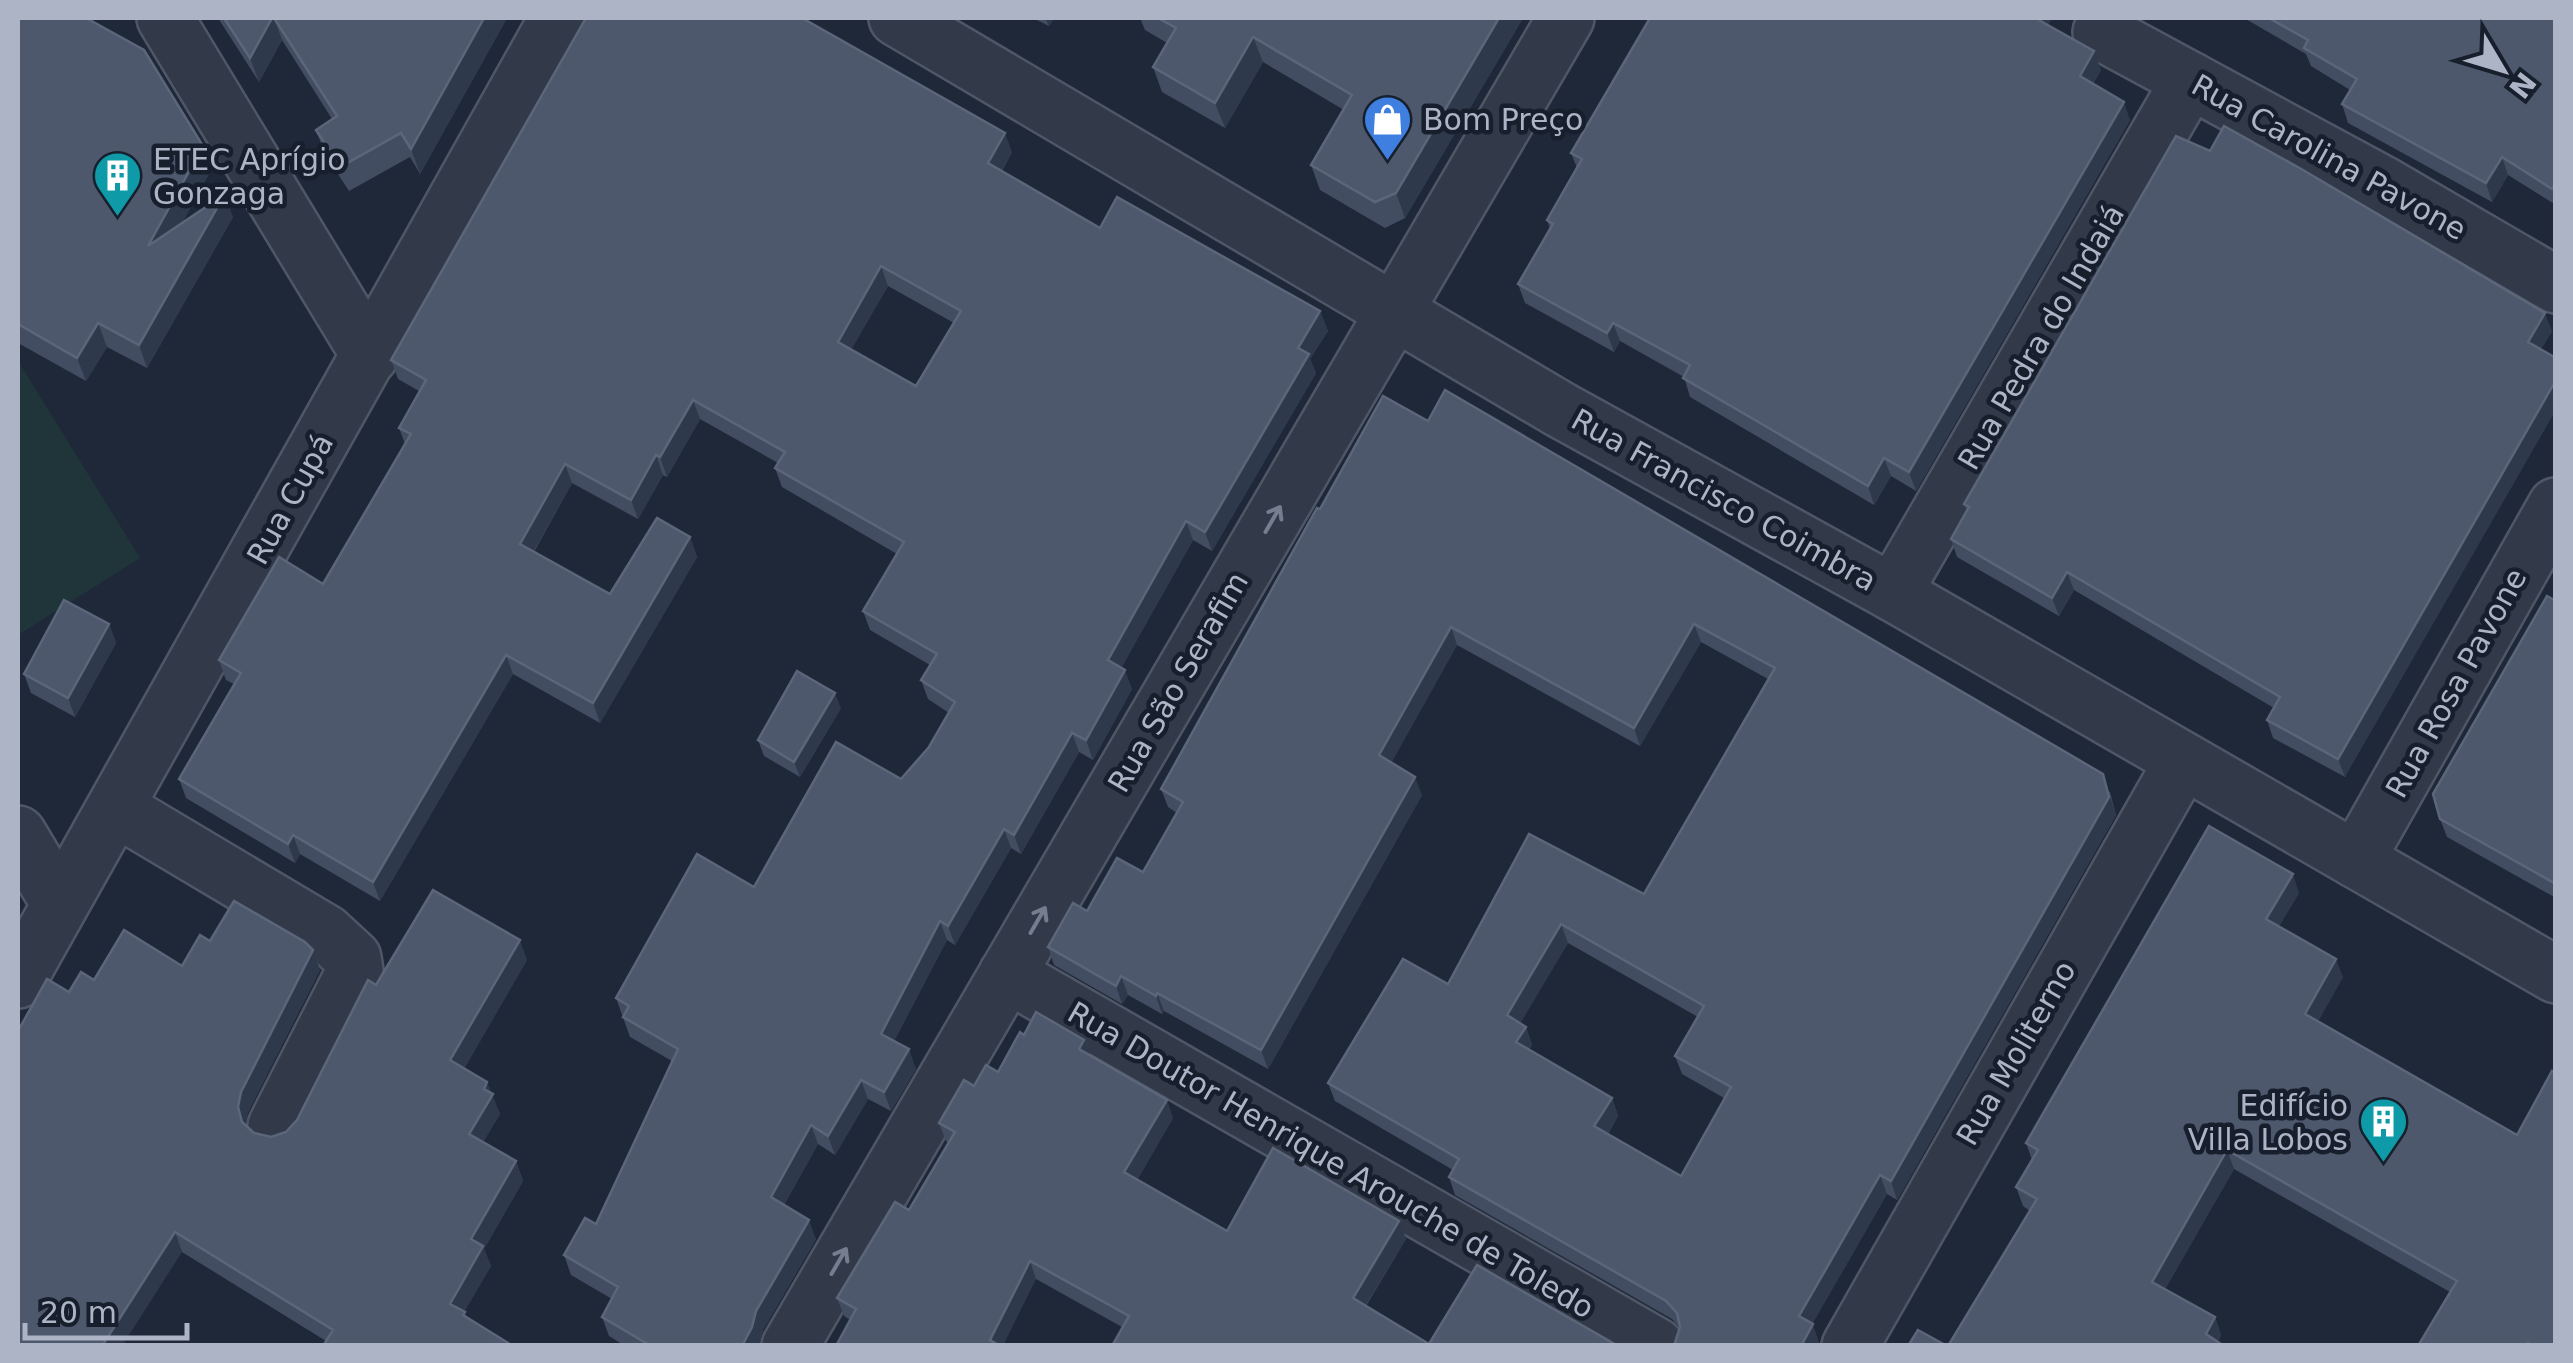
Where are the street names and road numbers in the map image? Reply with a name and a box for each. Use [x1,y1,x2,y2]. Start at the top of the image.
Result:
street label: Rua Carolina Pavone [2186,67,2472,247]
street label: Rua Pedra do Indaiá [1951,198,2131,476]
street label: Rua Francisco Coimbra [1566,402,1882,598]
street label: Rua Cupá [240,428,340,570]
street label: Rua Rosa Pavone [2379,562,2533,804]
street label: Rua São Serafim [1101,566,1255,798]
street label: Rua Moliterno [1949,955,2083,1151]
street label: Rua Doutor Henrique Arouche de Toledo [1062,994,1600,1326]

